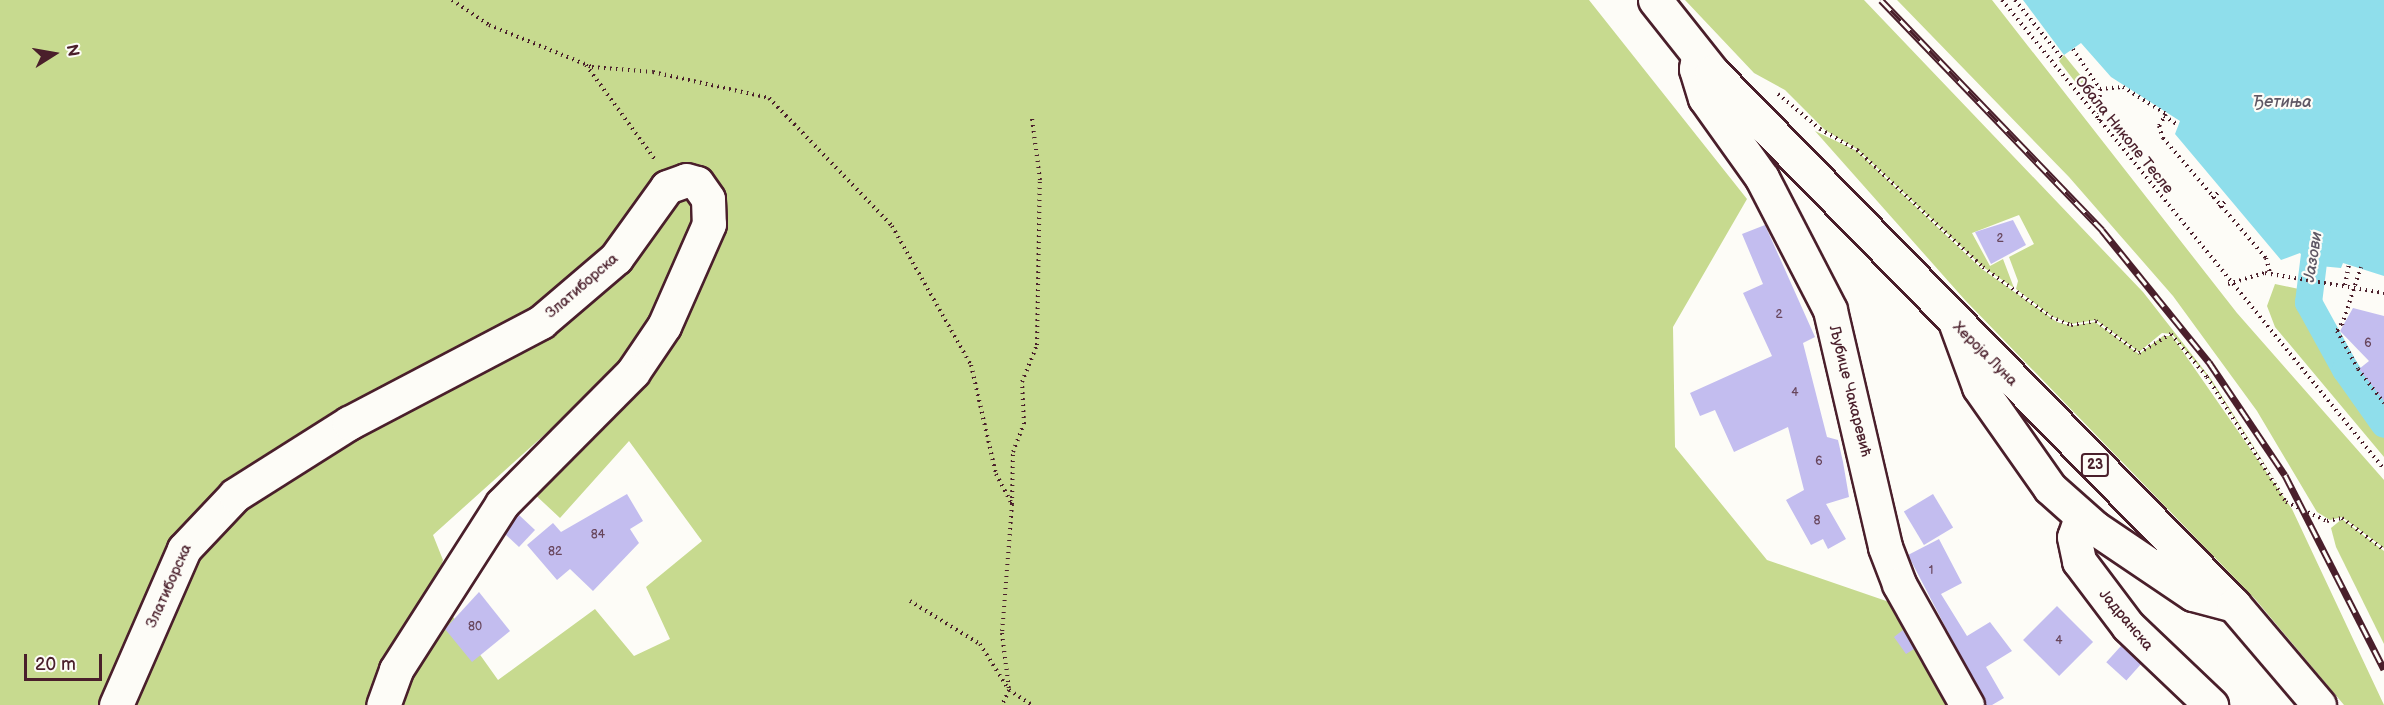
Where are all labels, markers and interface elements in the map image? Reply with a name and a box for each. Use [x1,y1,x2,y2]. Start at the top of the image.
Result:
north arrow [24,24,84,84]
text: N [62,43,83,58]
street label: Обала Николе Тесле [2071,72,2177,198]
water label: Ђетиња [2252,93,2312,113]
water label: Јазови [2301,231,2327,283]
house number: 2 [1996,232,2004,246]
street label: Златиборска [542,250,622,322]
house number: 2 [1775,308,1783,322]
street label: Хероја Луна [1949,318,2021,390]
street label: Љубице Чакаревић [1825,323,1875,459]
house number: 6 [2364,337,2372,351]
house number: 4 [1791,386,1799,400]
road number: 23 [2080,454,2110,476]
house number: 6 [1815,455,1823,469]
house number: 8 [1814,514,1820,528]
house number: 84 [591,528,605,542]
street label: Златиборска [142,541,196,631]
house number: 82 [548,545,562,559]
house number: 1 [1929,564,1933,578]
street label: Јадранска [2095,586,2157,654]
house number: 80 [468,620,482,634]
house number: 4 [2055,634,2063,648]
scale bar [27,642,105,680]
text: 20 m [35,654,76,675]

